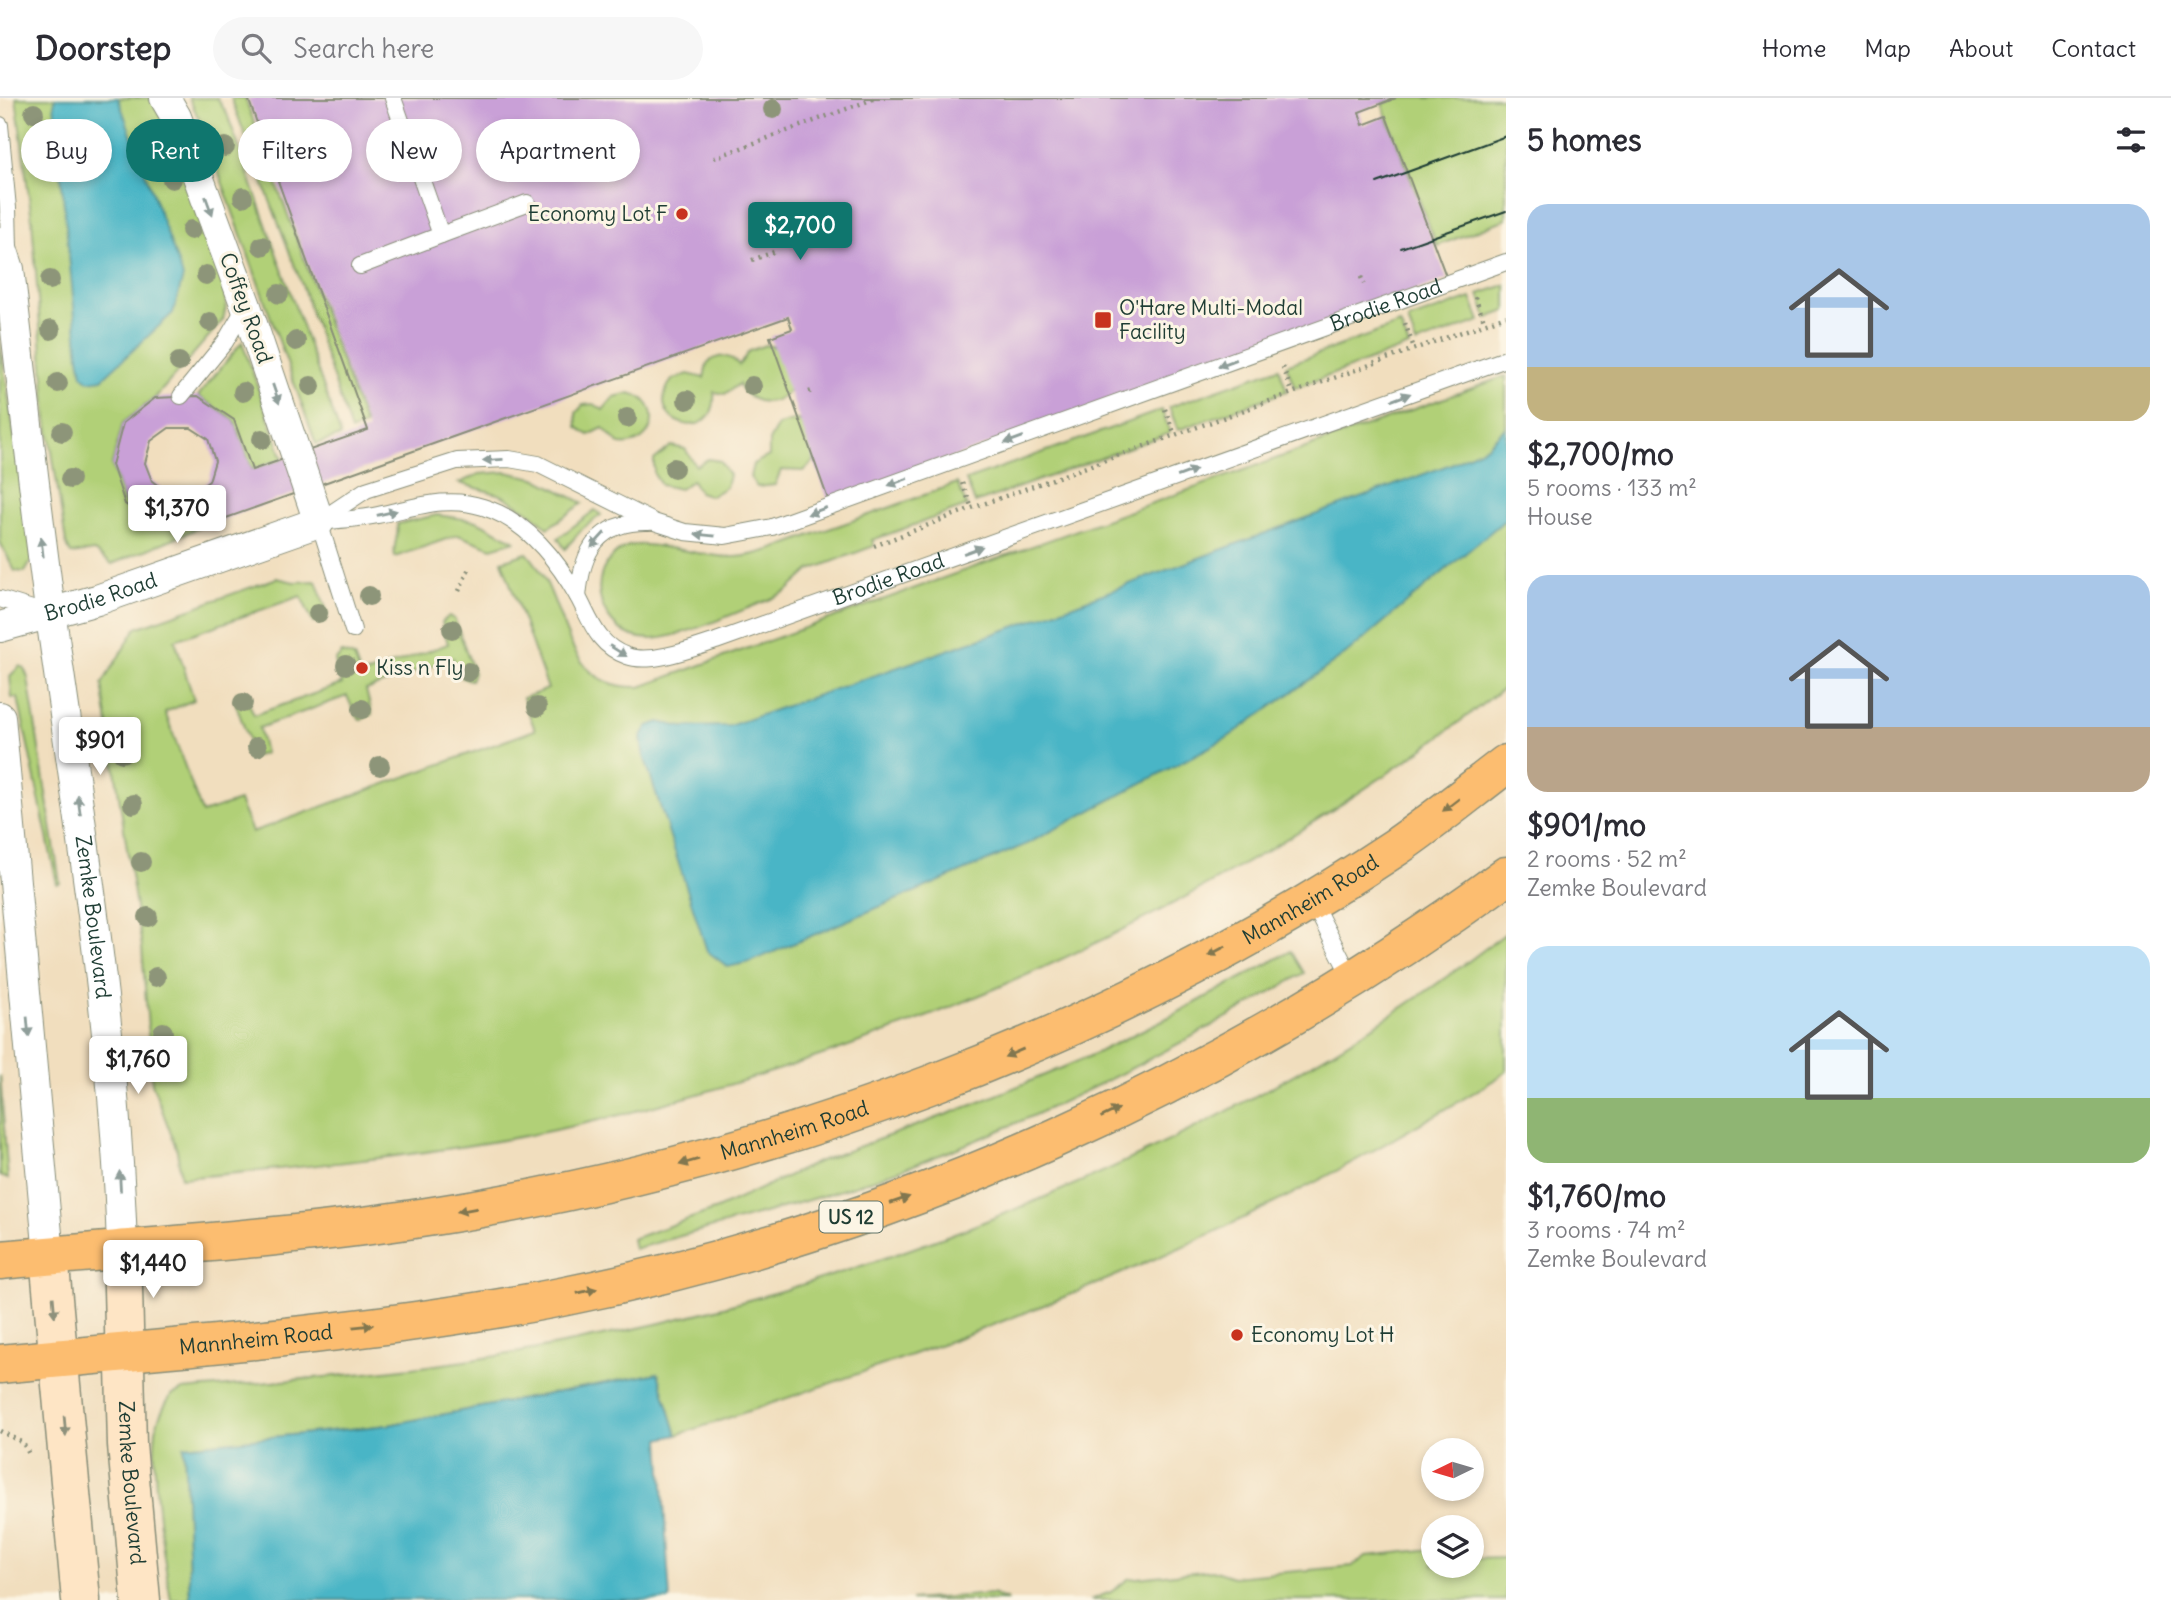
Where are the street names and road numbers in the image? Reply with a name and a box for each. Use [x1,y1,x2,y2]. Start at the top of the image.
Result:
street label: Coffey Road [214,249,279,367]
street label: Brodie Road [1326,272,1445,337]
street label: Brodie Road [829,547,948,611]
street label: Brodie Road [41,566,160,627]
street label: Zemke Boulevard [69,834,117,1000]
street label: Mannheim Road [1238,848,1383,951]
street label: Mannheim Road [717,1094,872,1166]
road number: US 12 [820,1202,882,1232]
street label: Mannheim Road [178,1318,334,1360]
street label: Zemke Boulevard [113,1400,152,1566]

